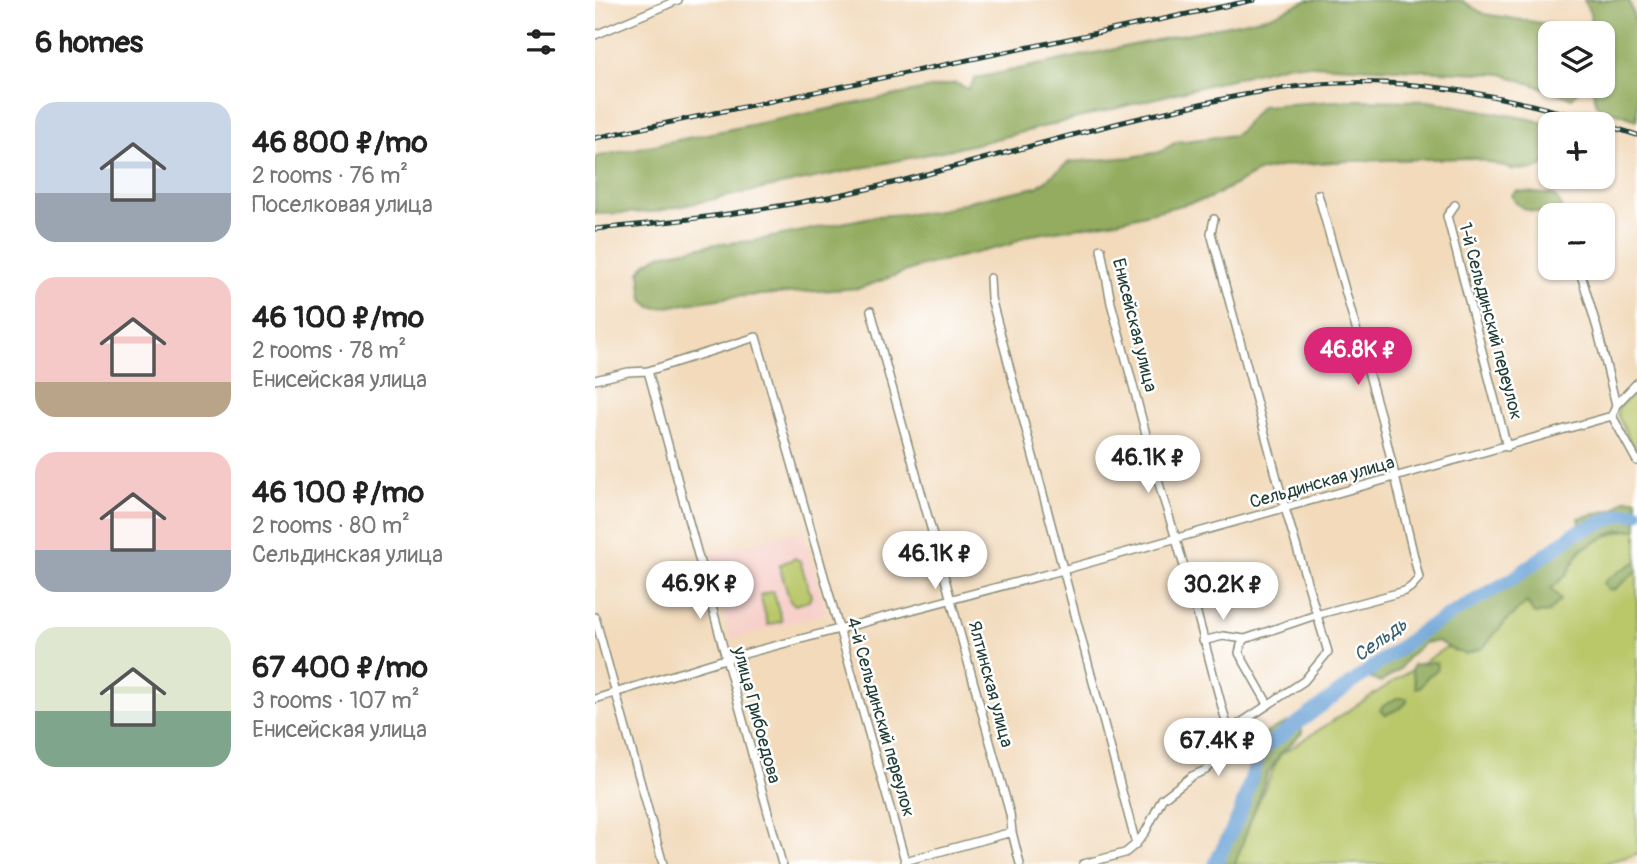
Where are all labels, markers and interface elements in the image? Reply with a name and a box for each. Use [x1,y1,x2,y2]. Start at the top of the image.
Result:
map controls [1538,21,1615,280]
button: layers [1538,21,1615,98]
icon: filters [522,23,560,61]
text: 6 homes [35,24,143,61]
button: + [1538,112,1615,189]
text: 46 800 ₽/mo [252,124,428,161]
icon: home [91,130,175,214]
text: 2 rooms · 76 m² [252,161,408,190]
text: Поселковая улица [252,190,433,219]
button: − [1538,203,1615,280]
street label: 1-й Сельдинский переулок [1453,220,1528,422]
street label: Енисейская улица [1107,256,1162,394]
text: 46 100 ₽/mo [252,299,424,336]
icon: home [91,305,175,389]
pin: 46.8K ₽ [1293,328,1423,387]
text: 46.8K ₽ [1320,335,1396,364]
text: 2 rooms · 78 m² [252,336,406,365]
text: Енисейская улица [252,365,427,394]
pin: 46.1K ₽ [1083,435,1213,495]
text: 46.1K ₽ [1111,443,1185,472]
street label: Сельдинская улица [1247,451,1397,514]
text: 46 100 ₽/mo [252,474,424,511]
icon: home [91,480,175,564]
text: 2 rooms · 80 m² [252,511,410,540]
pin: 46.1K ₽ [870,532,1000,591]
text: 46.1K ₽ [898,539,972,568]
text: Сельдинская улица [252,540,443,569]
pin: 46.9K ₽ [635,562,765,621]
pin: 30.2K ₽ [1158,562,1288,622]
text: 46.9K ₽ [662,569,738,598]
text: 30.2K ₽ [1183,570,1263,599]
water label: Сельдь [1349,612,1412,667]
street label: 4-й Сельдинский переулок [841,615,920,820]
street label: Ялтинская улица [963,618,1018,750]
street label: улица Грибоедова [727,643,786,786]
text: 67 400 ₽/mo [252,649,428,686]
icon: home [91,655,175,739]
text: 3 rooms · 107 m² [252,686,420,715]
text: Енисейская улица [252,715,427,744]
pin: 67.4K ₽ [1153,718,1283,778]
text: 67.4K ₽ [1180,726,1256,755]

